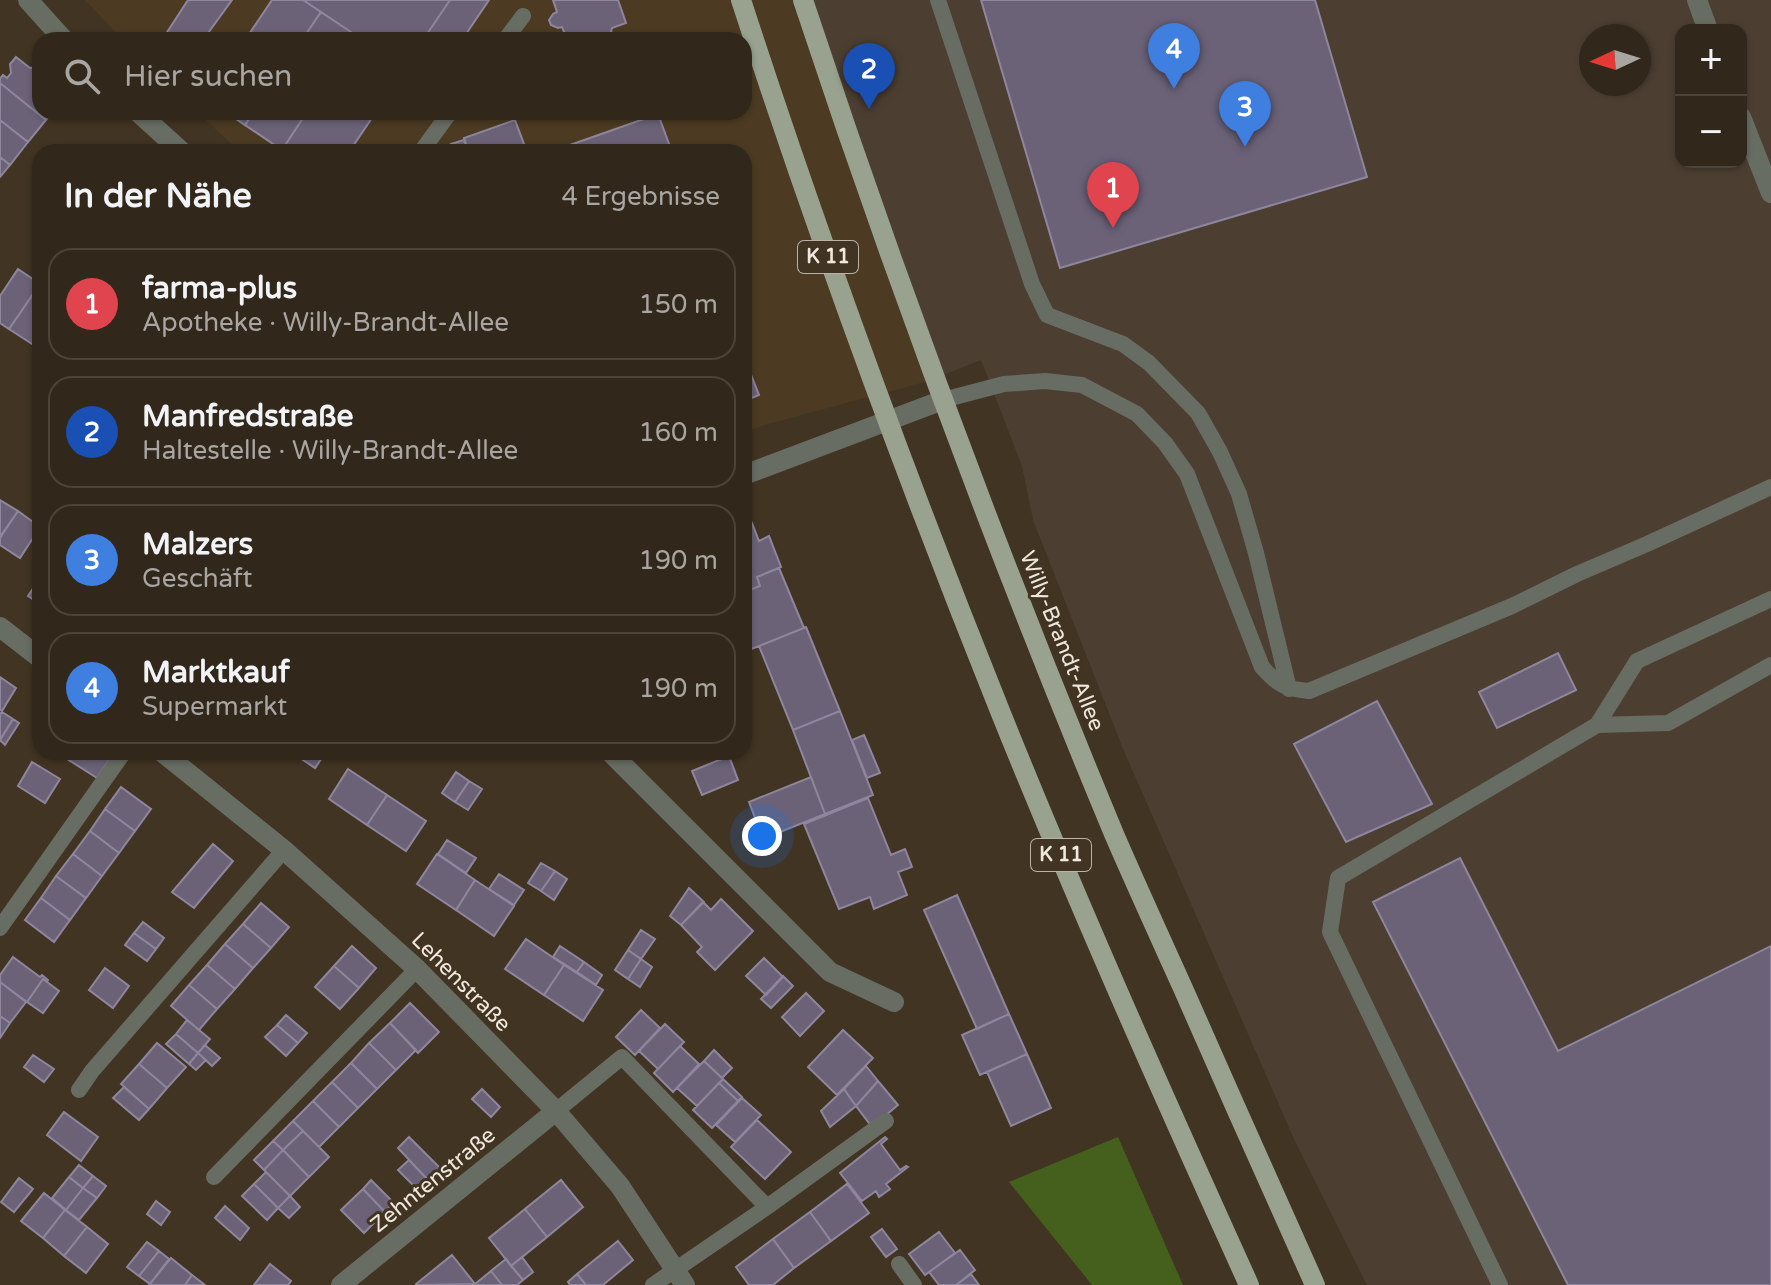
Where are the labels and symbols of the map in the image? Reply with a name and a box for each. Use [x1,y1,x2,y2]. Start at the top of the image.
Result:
pin: 4 [1148,23,1200,89]
north arrow [1579,24,1651,96]
pin: 2 [843,43,895,109]
pin: 3 [1219,81,1271,147]
pin: 1 [1087,162,1139,228]
road number: K 11 [798,241,858,273]
street label: Willy-Brandt-Allee [1014,547,1110,735]
your location [742,816,782,856]
road number: K 11 [1031,839,1091,871]
street label: Lehenstraße [406,927,516,1037]
street label: Zehntenstraße [366,1122,500,1238]

